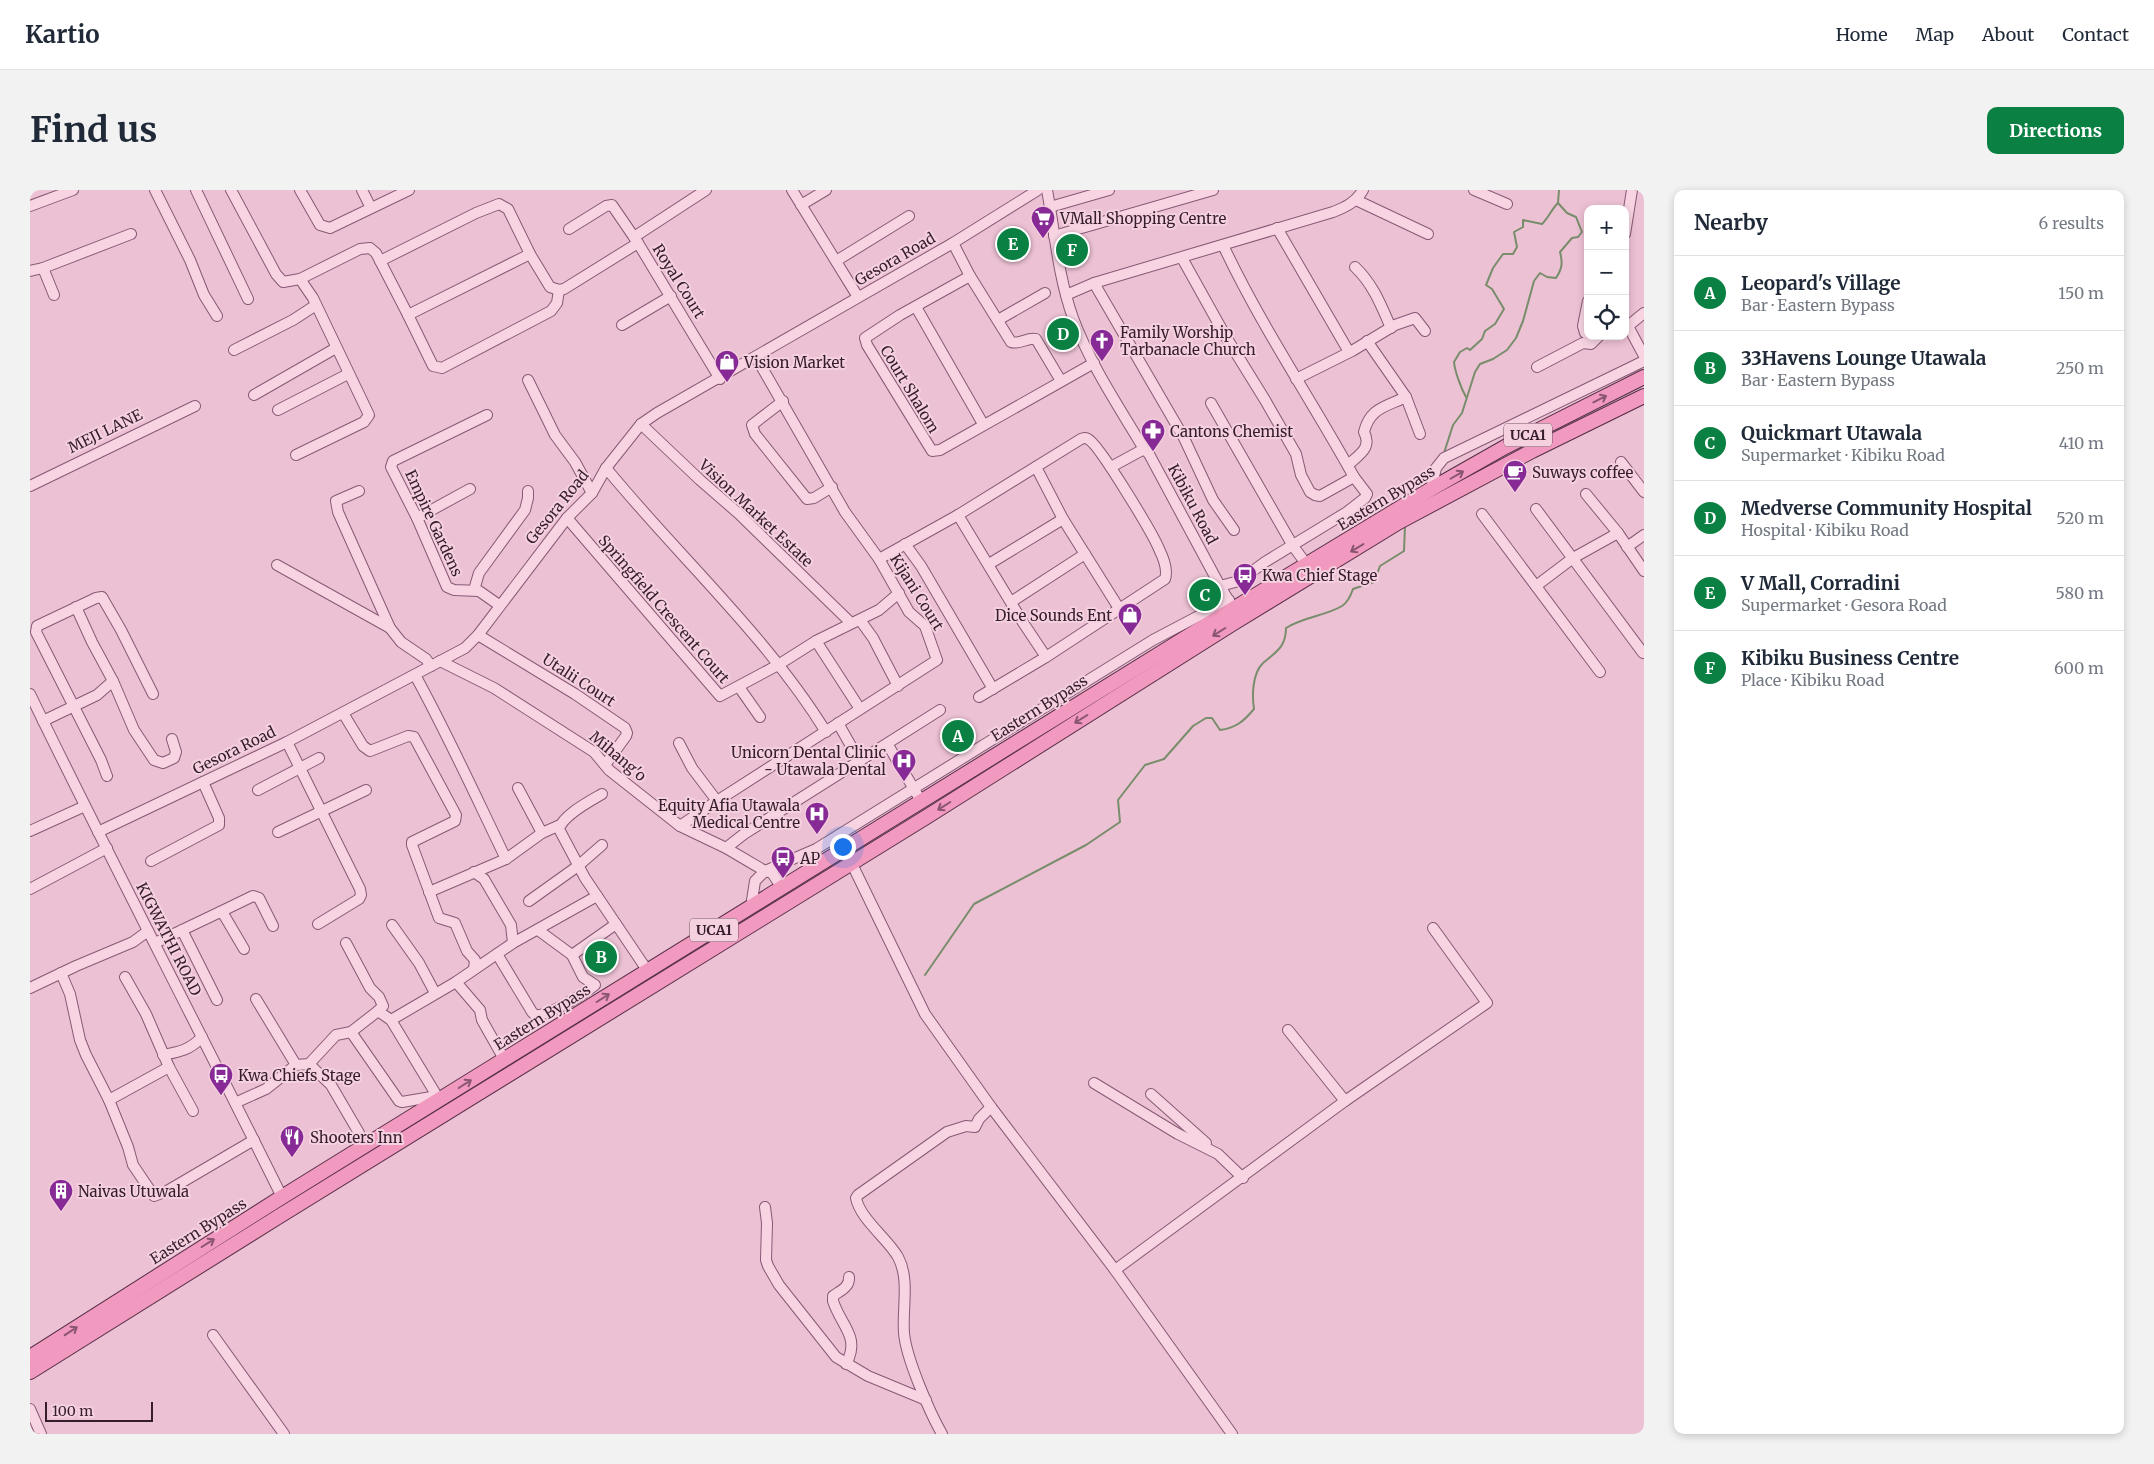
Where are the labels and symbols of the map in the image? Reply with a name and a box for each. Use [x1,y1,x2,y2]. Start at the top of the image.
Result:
supermarket icon: VMall Shopping Centre [1030,205,1056,239]
place label: VMall Shopping Centre [1059,209,1226,228]
pin: E [997,225,1029,263]
street label: Gesora Road [851,228,939,290]
pin: F [1056,231,1088,269]
street label: Royal Court [649,240,709,322]
pin: D [1047,315,1079,353]
place label: Family Worship Tarbanacle Church [1120,323,1256,359]
church icon: Family Worship Tarbanacle Church [1089,328,1115,362]
street label: Court Shalom [876,342,944,436]
shop icon: Vision Market [714,349,740,383]
place label: Vision Market [743,353,845,372]
one-way arrow [1592,394,1607,403]
street label: MEJI LANE [65,405,146,457]
pharmacy icon: Cantons Chemist [1140,418,1166,452]
place label: Cantons Chemist [1170,422,1293,441]
road number: UCA1 [1504,424,1552,446]
street label: Vision Market Estate [694,455,817,571]
cafe icon: Suways coffee [1502,459,1528,493]
street label: Kibiku Road [1164,461,1222,547]
street label: Eastern Bypass [1334,461,1438,535]
place label: Suways coffee [1532,463,1634,482]
street label: Gesora Road [521,466,593,548]
street label: Empire Gardens [401,467,467,579]
one-way arrow [1449,469,1463,479]
street label: Springfield Crescent Court [594,531,734,687]
one-way arrow [1351,543,1365,553]
street label: Kijani Court [886,550,948,634]
bus stop icon: Kwa Chief Stage [1232,562,1258,596]
place label: Kwa Chief Stage [1262,566,1377,585]
pin: C [1189,576,1221,614]
shop icon: Dice Sounds Ent [1117,602,1143,636]
place label: Dice Sounds Ent [995,606,1112,625]
one-way arrow [1212,628,1226,638]
street label: Utalii Court [539,649,619,711]
street label: Eastern Bypass [987,671,1091,745]
one-way arrow [1075,715,1089,725]
pin: A [942,717,974,755]
street label: Gesora Road [189,722,279,778]
street label: Mihang'o [586,727,651,785]
place label: Unicorn Dental Clinic - Utawala Dental [731,743,886,779]
hospital icon: Unicorn Dental Clinic - Utawala Dental [891,748,917,782]
place label: Equity Afia Utawala Medical Centre [658,796,800,832]
hospital icon: Equity Afia Utawala Medical Centre [804,801,830,835]
one-way arrow [937,801,951,811]
your location [830,834,856,860]
bus stop icon: AP [770,845,796,879]
place label: AP [799,849,821,868]
street label: KIGWATHI ROAD [132,879,206,999]
road number: UCA1 [690,918,738,942]
pin: B [585,938,617,976]
street label: Eastern Bypass [490,980,594,1054]
one-way arrow [596,993,610,1003]
bus stop icon: Kwa Chiefs Stage [208,1062,234,1096]
place label: Kwa Chiefs Stage [238,1066,361,1085]
one-way arrow [458,1078,472,1088]
restaurant icon: Shooters Inn [279,1124,305,1158]
place label: Shooters Inn [310,1128,403,1147]
building icon: Naivas Utuwala [48,1178,74,1212]
place label: Naivas Utuwala [78,1182,189,1201]
street label: Eastern Bypass [146,1194,250,1268]
one-way arrow [201,1238,215,1248]
one-way arrow [64,1325,78,1336]
scale bar [45,1399,152,1422]

